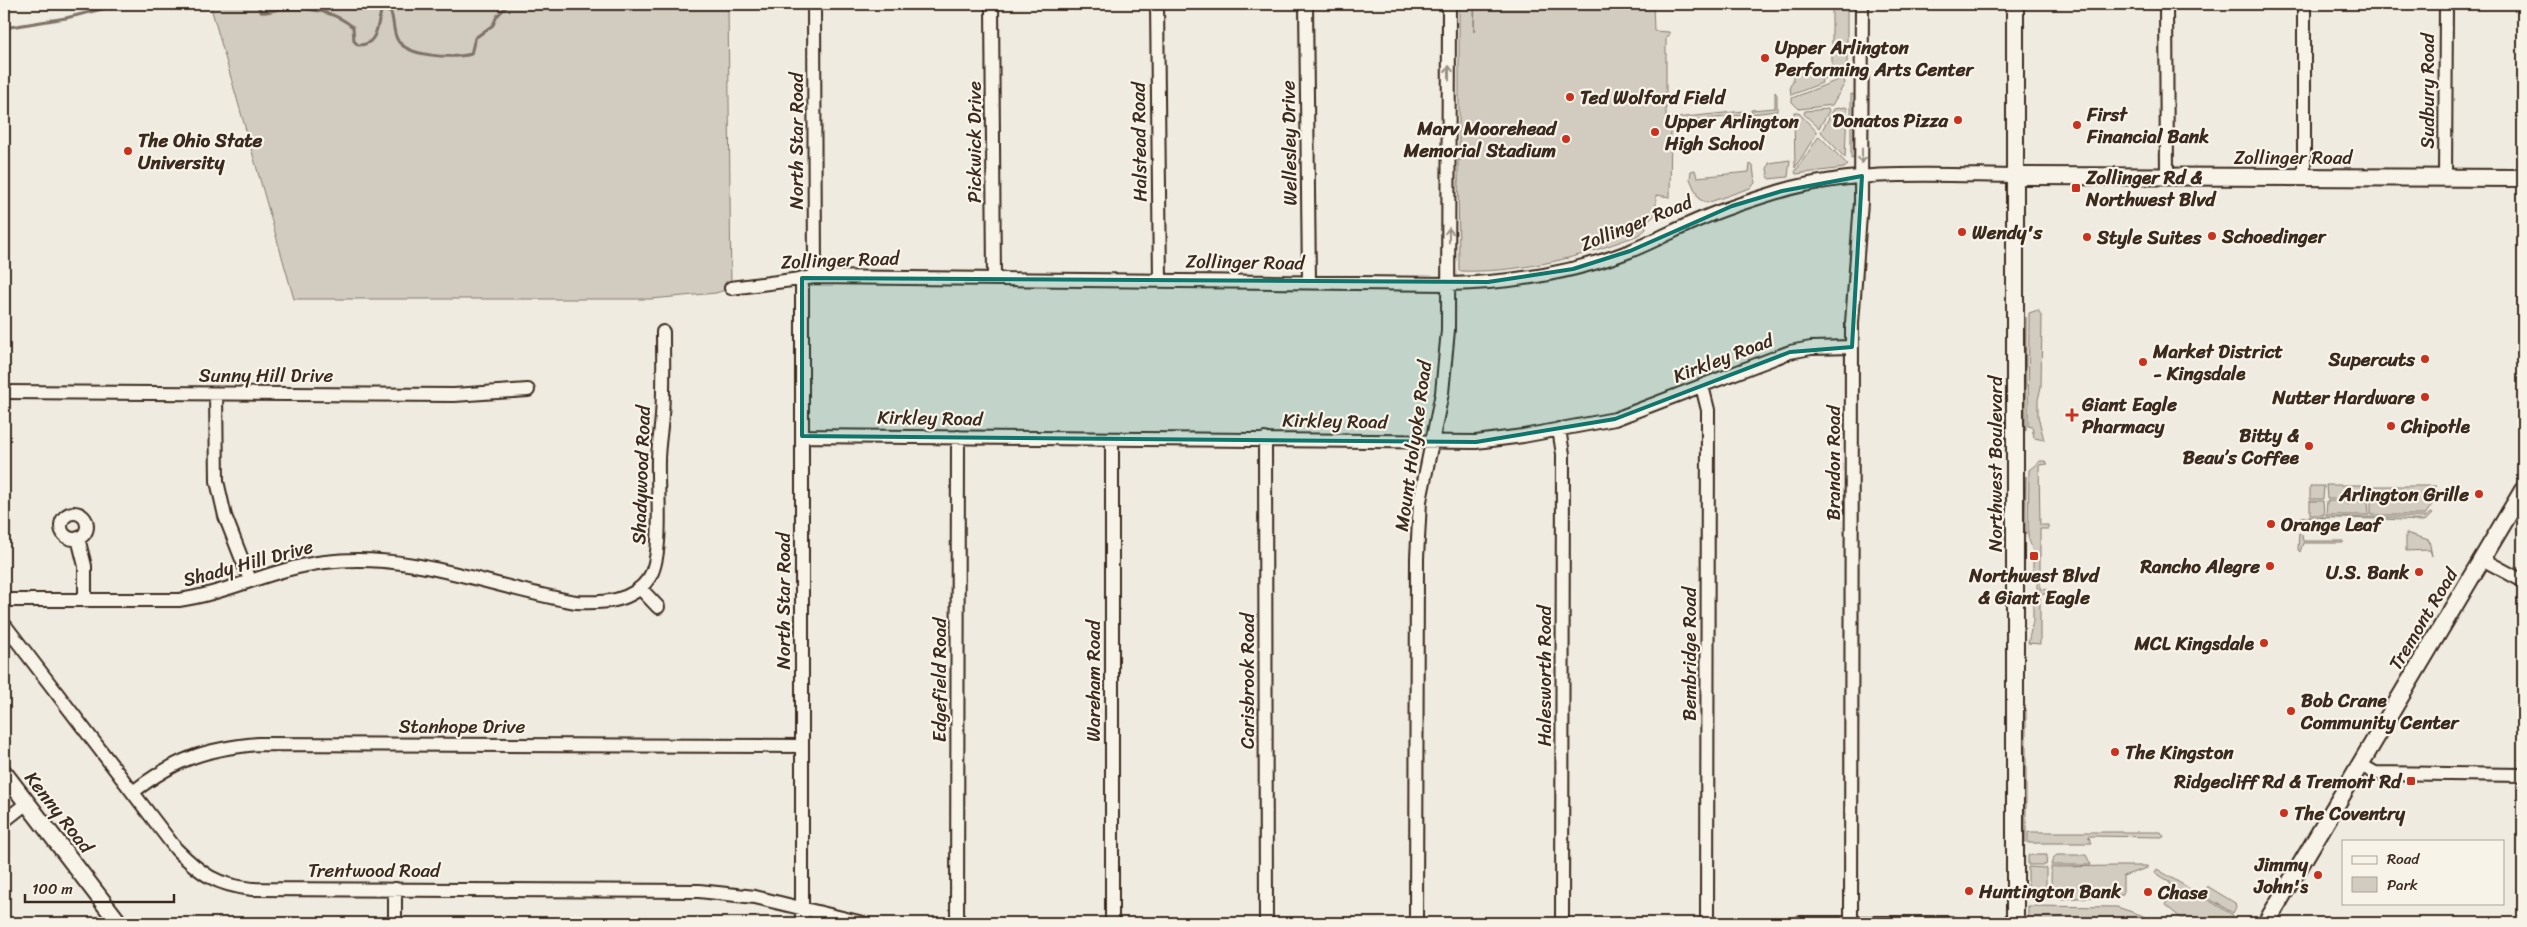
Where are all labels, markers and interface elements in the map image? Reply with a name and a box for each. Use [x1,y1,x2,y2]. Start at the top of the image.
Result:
place label: Upper Arlington Performing Arts Center [1775,31,1975,86]
street label: Sudbury Road [2411,32,2444,149]
marker: Upper Arlington Performing Arts Center [1759,52,1771,64]
one-way arrow [1444,65,1454,82]
street label: North Star Road [780,71,813,209]
street label: Wellesley Drive [1271,80,1307,206]
street label: Pickwick Drive [958,81,991,203]
street label: Halstead Road [1121,81,1157,202]
place label: Ted Wolford Field [1580,81,1727,114]
marker: Ted Wolford Field [1564,91,1576,103]
place label: First Financial Bank [2086,98,2209,153]
place label: Donatos Pizza [1832,104,1948,137]
place label: Upper Arlington High School [1664,105,1800,160]
place label: Marv Moorehead Memorial Stadium [1403,112,1558,167]
marker: Donatos Pizza [1952,114,1964,126]
marker: First Financial Bank [2071,119,2083,131]
place label: The Ohio State University [138,124,263,179]
marker: Upper Arlington High School [1649,126,1661,138]
marker: Marv Moorehead Memorial Stadium [1560,133,1572,145]
street label: Zollinger Road [2234,141,2354,174]
marker: The Ohio State University [122,145,134,157]
one-way arrow [1857,148,1867,164]
place label: Zollinger Rd & Northwest Blvd [2085,161,2217,216]
marker: Zollinger Rd & Northwest Blvd [2070,182,2082,194]
street label: Zollinger Road [1575,185,1699,261]
place label: Wendy's [1972,216,2044,249]
place label: Schoedinger [2221,220,2327,253]
place label: Style Suites [2096,221,2203,254]
marker: Wendy's [1956,226,1968,238]
one-way arrow [1444,228,1454,244]
marker: Schoedinger [2206,230,2218,242]
marker: Style Suites [2081,231,2093,243]
street label: Zollinger Road [780,241,902,279]
street label: Zollinger Road [1185,244,1307,280]
street label: Kirkley Road [1668,323,1779,392]
place label: Market District - Kingsdale [2152,335,2283,390]
place label: Supercuts [2328,343,2416,376]
marker: Supercuts [2419,353,2431,365]
marker: Market District - Kingsdale [2137,356,2149,368]
street label: Mount Holyoke Road [1385,357,1442,533]
street label: Sunny Hill Drive [199,359,334,392]
street label: Northwest Boulevard [1979,374,2012,552]
place label: Nutter Hardware [2271,381,2415,414]
place label: Giant Eagle Pharmacy [2081,388,2177,443]
marker: Nutter Hardware [2419,391,2431,403]
street label: Kirkley Road [877,401,984,435]
street label: Shadywood Road [622,403,660,545]
street label: Kirkley Road [1282,404,1389,438]
street label: Brandon Road [1817,405,1850,520]
marker: Giant Eagle Pharmacy [2066,409,2078,421]
place label: Chipotle [2400,410,2471,443]
place label: Bitty & Beau’s Coffee [2183,419,2300,474]
marker: Chipotle [2385,420,2397,432]
marker: Bitty & Beau’s Coffee [2303,440,2315,452]
place label: Arlington Grille [2338,478,2469,511]
marker: Arlington Grille [2473,488,2485,500]
place label: Orange Leaf [2281,508,2385,541]
marker: Orange Leaf [2265,518,2277,530]
street label: Shady Hill Drive [179,530,317,596]
street label: North Star Road [767,531,800,669]
marker: Northwest Blvd & Giant Eagle [2028,550,2040,562]
place label: Rancho Alegre [2139,550,2260,583]
place label: U.S. Bank [2326,556,2410,589]
place label: Northwest Blvd & Giant Eagle [1968,559,2101,614]
marker: Rancho Alegre [2264,560,2276,572]
street label: Tremont Road [2379,561,2467,677]
marker: U.S. Bank [2413,566,2425,578]
street label: Bembridge Road [1673,585,1706,721]
street label: Halesworth Road [1528,603,1561,747]
street label: Carisbrook Road [1231,611,1264,749]
street label: Edgefield Road [923,617,956,742]
street label: Wareham Road [1077,618,1110,742]
place label: MCL Kingsdale [2133,627,2255,660]
marker: MCL Kingsdale [2258,637,2270,649]
place label: Bob Crane Community Center [2300,684,2461,739]
marker: Bob Crane Community Center [2285,705,2297,717]
street label: Stanhope Drive [399,710,526,743]
place label: The Kingston [2125,736,2234,769]
marker: The Kingston [2109,746,2121,758]
street label: Kenny Road [16,764,103,862]
place label: Ridgecliff Rd & Tremont Rd [2173,765,2403,798]
marker: Ridgecliff Rd & Tremont Rd [2405,775,2417,787]
place label: The Coventry [2294,797,2406,830]
marker: The Coventry [2278,807,2290,819]
legend [2342,840,2504,904]
text: Road [2387,846,2420,872]
place label: Jimmy John's [2253,848,2309,903]
street label: Trentwood Road [308,854,442,887]
marker: Jimmy John's [2312,869,2324,881]
scale bar [25,872,174,904]
text: Park [2387,872,2418,898]
place label: Huntington Bank [1978,875,2122,908]
text: 100 m [32,876,73,902]
place label: Chase [2157,876,2208,909]
marker: Huntington Bank [1963,885,1975,897]
marker: Chase [2142,886,2154,898]

